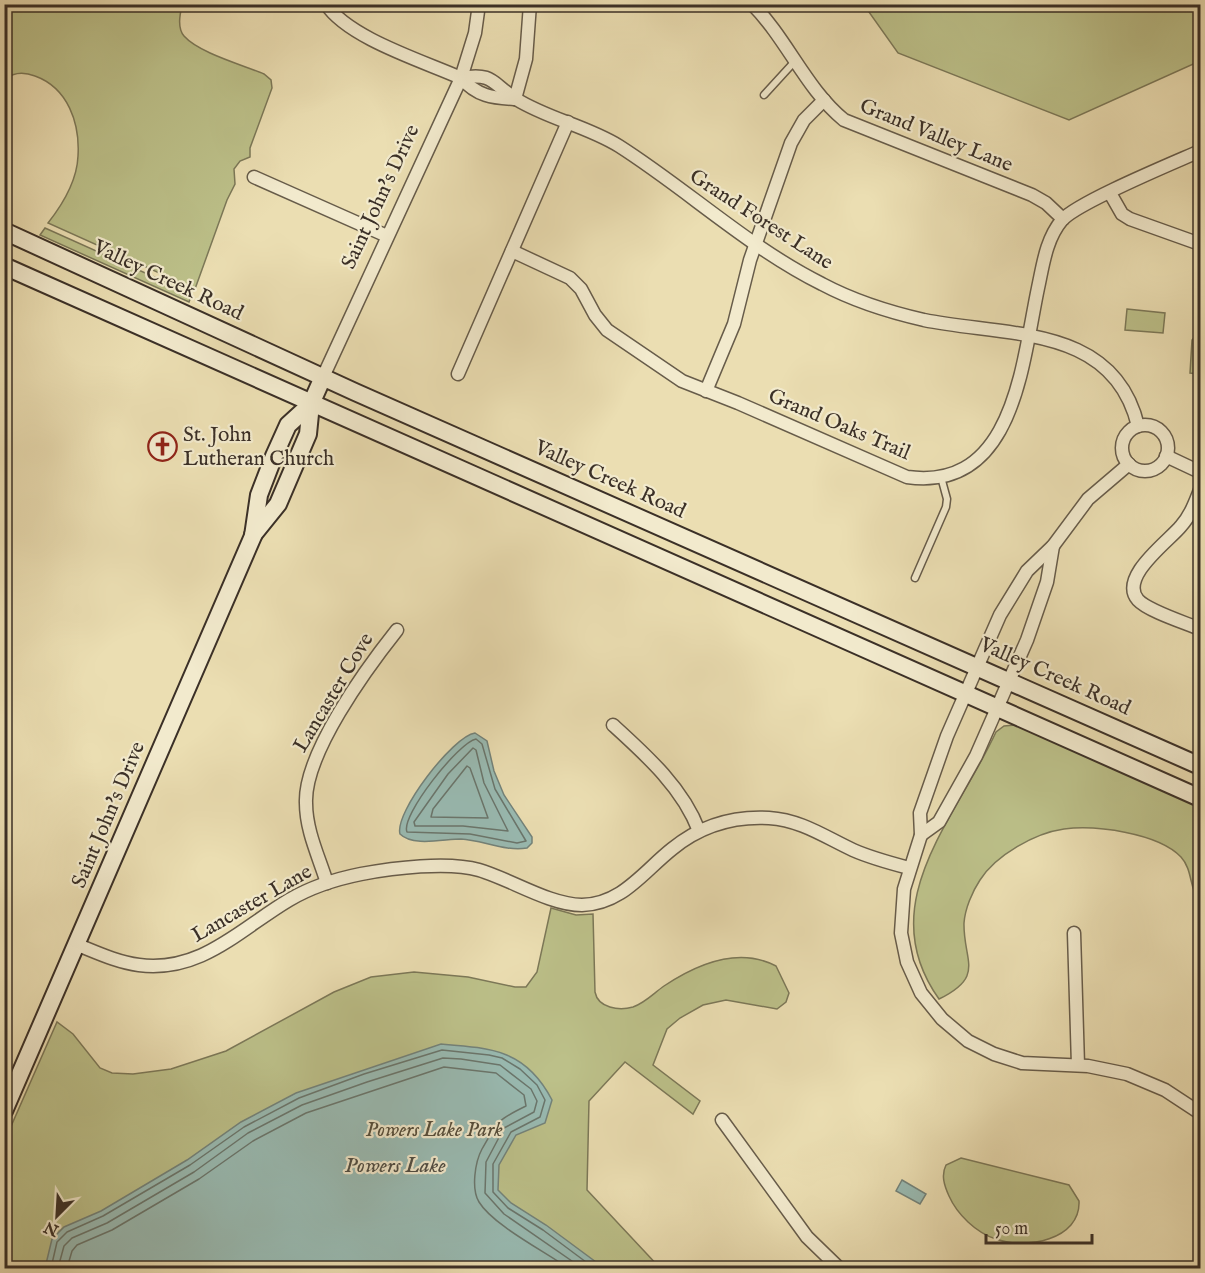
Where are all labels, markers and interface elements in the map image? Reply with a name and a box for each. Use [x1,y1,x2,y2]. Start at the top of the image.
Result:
street label: Grand Valley Lane [856,93,1017,179]
street label: Saint John's Drive [336,120,426,274]
street label: Grand Forest Lane [684,163,838,277]
street label: Valley Creek Road [88,234,248,328]
street label: Grand Oaks Trail [764,383,914,467]
place label: St. John Lutheran Church [183,422,334,473]
church icon: St. John Lutheran Church [146,431,178,463]
street label: Valley Creek Road [529,434,691,526]
street label: Lancaster Cove [288,628,380,758]
street label: Valley Creek Road [974,631,1136,723]
street label: Saint John's Drive [66,737,152,892]
street label: Lancaster Lane [187,858,317,949]
park label: Powers Lake Park [365,1117,503,1144]
water label: Powers Lake [344,1152,446,1180]
north arrow [27,1186,87,1246]
scale bar [986,1207,1092,1245]
text: N [41,1216,63,1240]
text: 50 m [995,1218,1028,1241]

